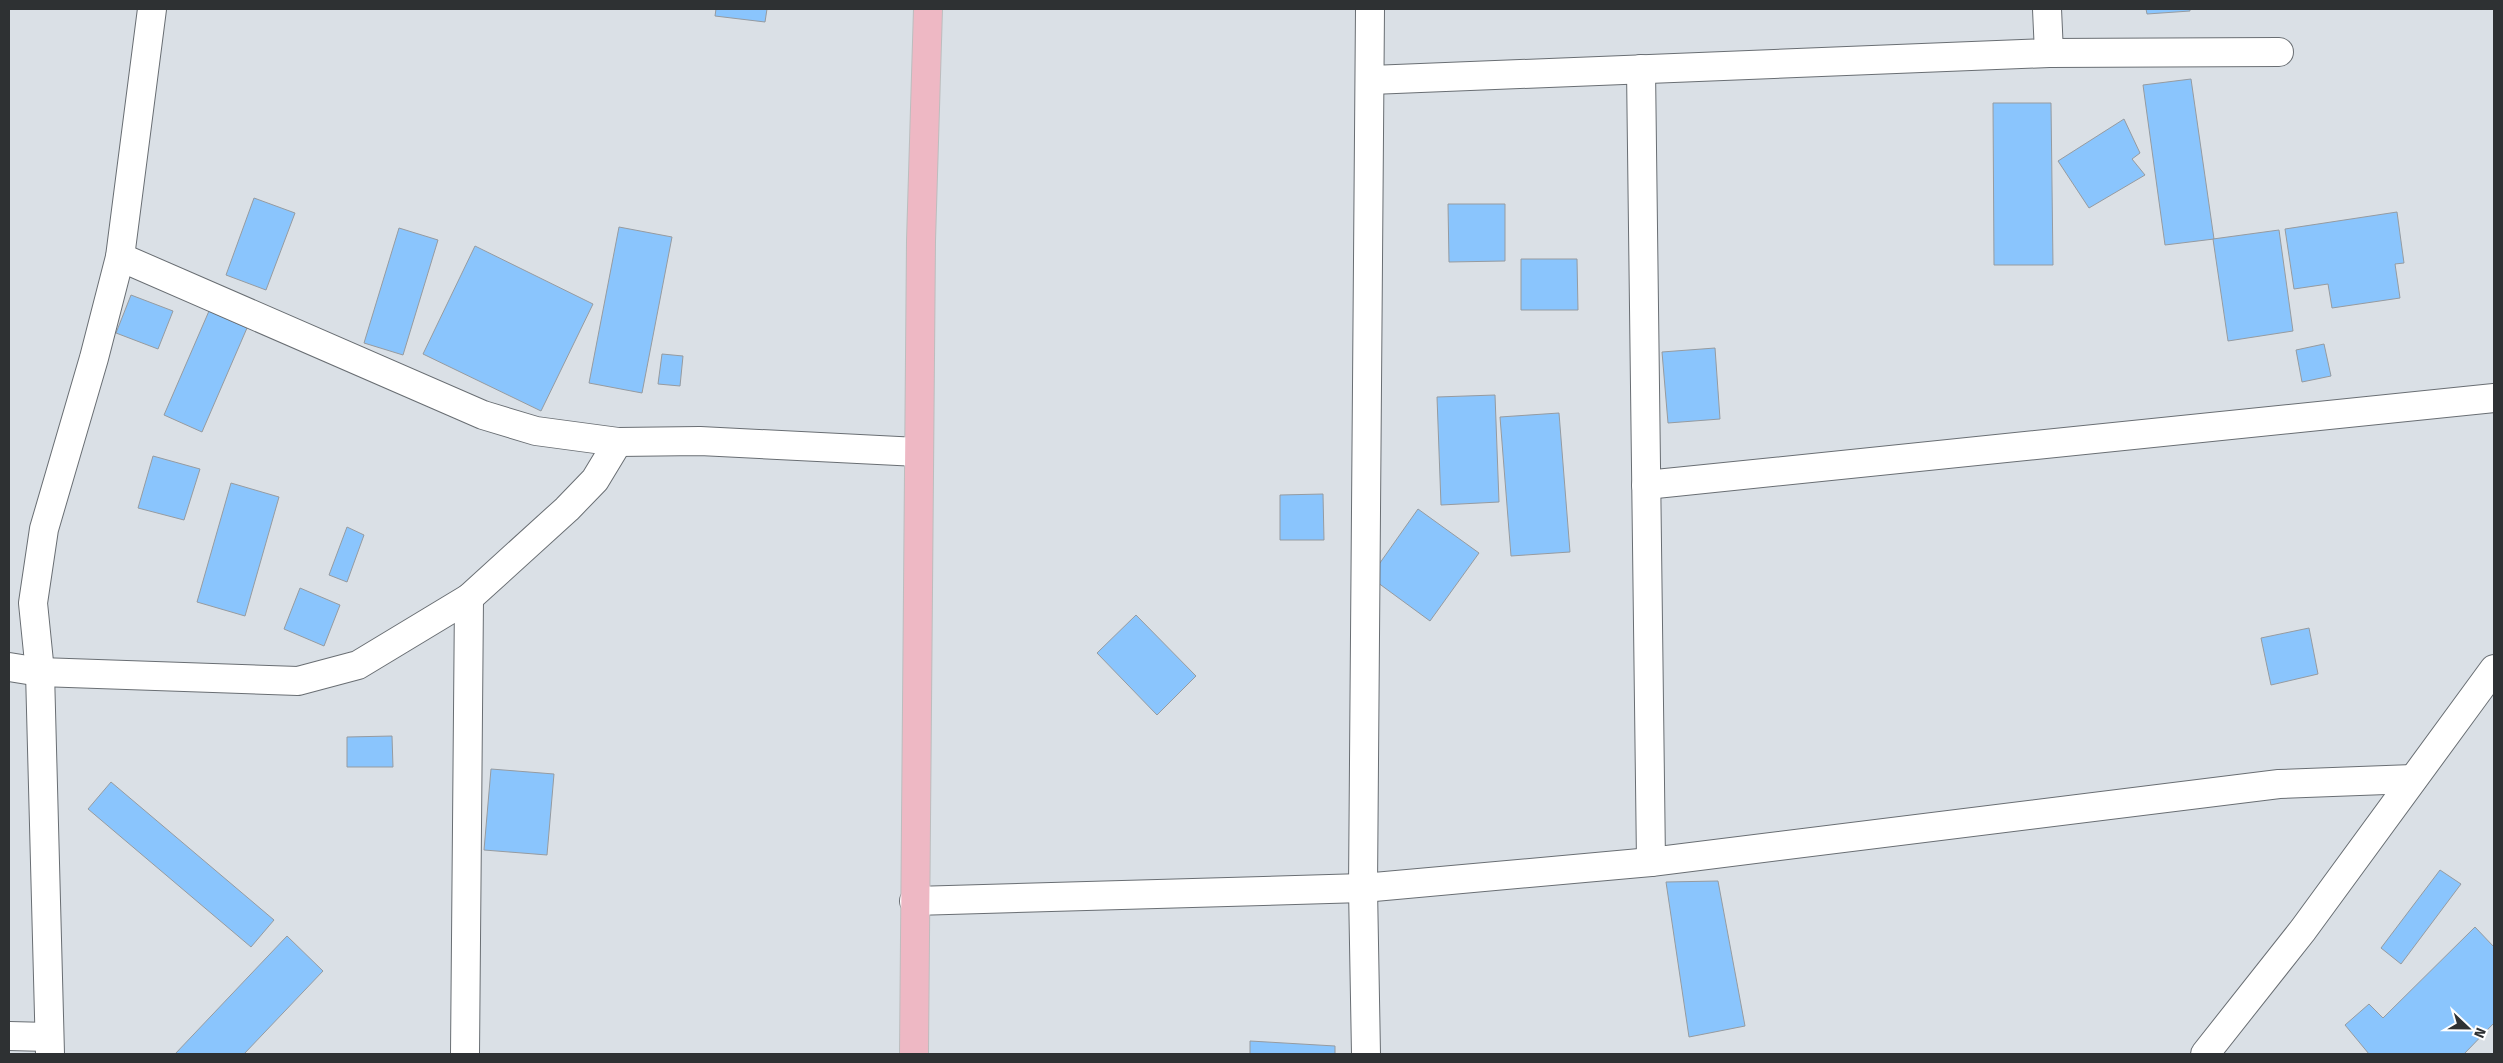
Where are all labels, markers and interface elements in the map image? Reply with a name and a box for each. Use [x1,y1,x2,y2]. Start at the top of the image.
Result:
north arrow [2443,1003,2493,1053]
text: N [2470,1025,2489,1040]

